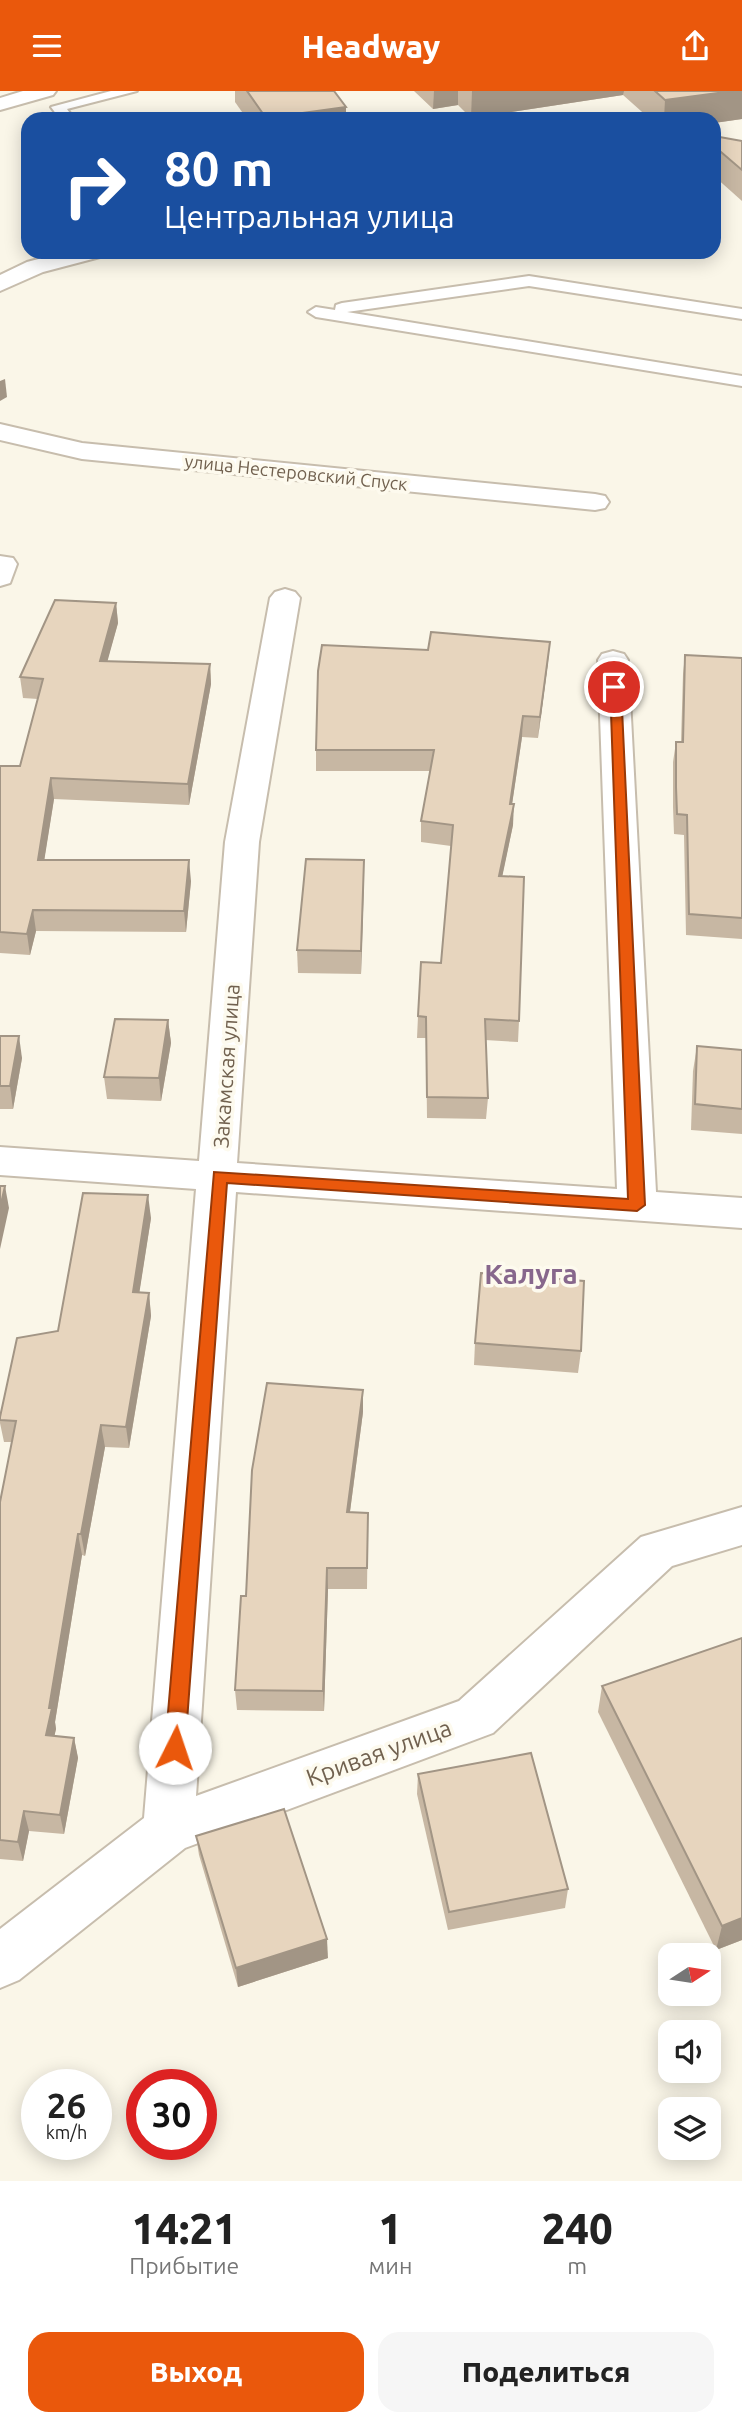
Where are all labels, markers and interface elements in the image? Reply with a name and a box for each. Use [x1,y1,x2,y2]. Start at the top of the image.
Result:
icon: menu [28,27,66,65]
icon: share [676,27,714,65]
text: Headway [302,28,440,64]
icon: right [49,140,140,231]
text: 80 m [164,140,273,195]
text: Центральная улица [164,198,455,234]
street label: улица Нестеровский Спуск [184,450,409,494]
pin [584,657,644,717]
icon: arrive [595,668,633,706]
street label: Закамская улица [208,983,244,1149]
district label: Калуга [484,1258,578,1289]
position arrow [138,1711,212,1785]
street label: Кривая улица [303,1714,455,1791]
north arrow [658,1943,721,2005]
map controls [658,1943,721,2160]
button: sound [658,2020,721,2083]
speed limit sign: 30 [126,2069,217,2160]
text: 26 [47,2085,86,2125]
button: layers [658,2097,721,2160]
text: km/h [46,2122,87,2142]
text: 14:21 [132,2205,237,2252]
text: 1 [379,2205,402,2252]
text: 240 [542,2205,613,2252]
text: Прибытие [129,2253,239,2278]
text: мин [369,2253,412,2278]
text: m [567,2253,587,2278]
button: Выход [28,2332,364,2412]
button: Поделиться [378,2332,714,2412]

